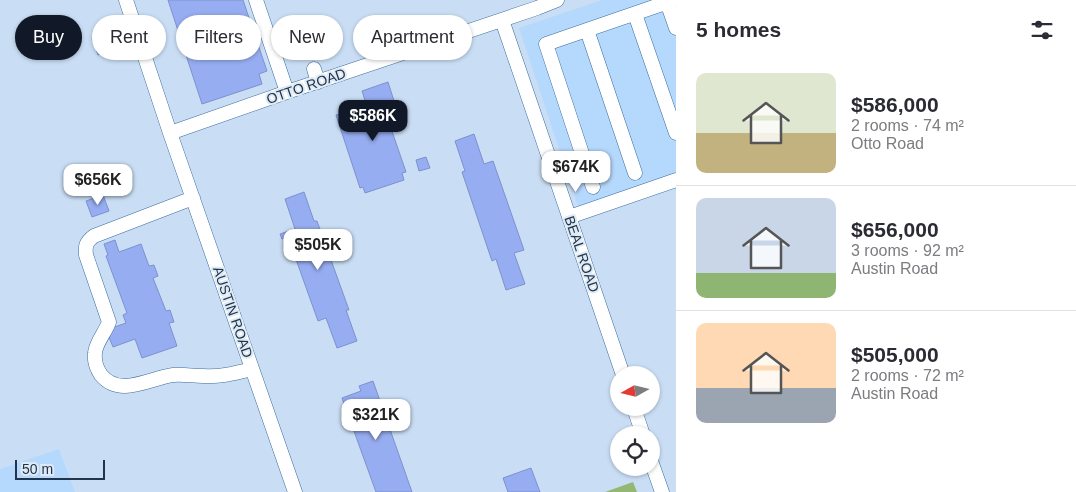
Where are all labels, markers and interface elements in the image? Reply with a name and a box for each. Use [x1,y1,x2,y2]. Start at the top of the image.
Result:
chip: Buy [15,15,82,60]
chip: Rent [92,15,166,60]
chip: Filters [176,15,261,60]
chip: New [271,15,343,60]
chip: Apartment [353,15,472,60]
icon: filters [1028,16,1056,44]
text: 5 homes [696,18,781,41]
street label: OTTO ROAD [264,65,348,107]
icon: home [736,93,796,153]
text: $586,000 [851,93,939,116]
pin: $586K [338,100,408,142]
text: $586K [349,107,397,124]
text: 2 rooms · 74 m² [851,117,964,134]
text: Otto Road [851,135,924,152]
pin: $674K [541,150,611,193]
text: $674K [552,158,600,175]
pin: $656K [63,164,133,206]
text: $656K [74,171,122,188]
street label: BEAL ROAD [561,214,603,294]
icon: home [736,218,796,278]
text: $656,000 [851,218,939,241]
pin: $505K [283,228,353,271]
text: $505K [294,236,342,253]
text: 3 rooms · 92 m² [851,242,964,259]
text: Austin Road [851,260,938,277]
street label: AUSTIN ROAD [210,264,256,360]
icon: home [736,343,796,403]
text: $505,000 [851,343,939,366]
north arrow [610,366,660,416]
map controls [610,366,660,476]
text: 2 rooms · 72 m² [851,367,964,384]
text: Austin Road [851,385,938,402]
pin: $321K [341,398,411,441]
text: $321K [352,406,400,423]
button: locate [610,426,660,476]
scale bar [15,457,105,480]
text: 50 m [22,461,53,477]

